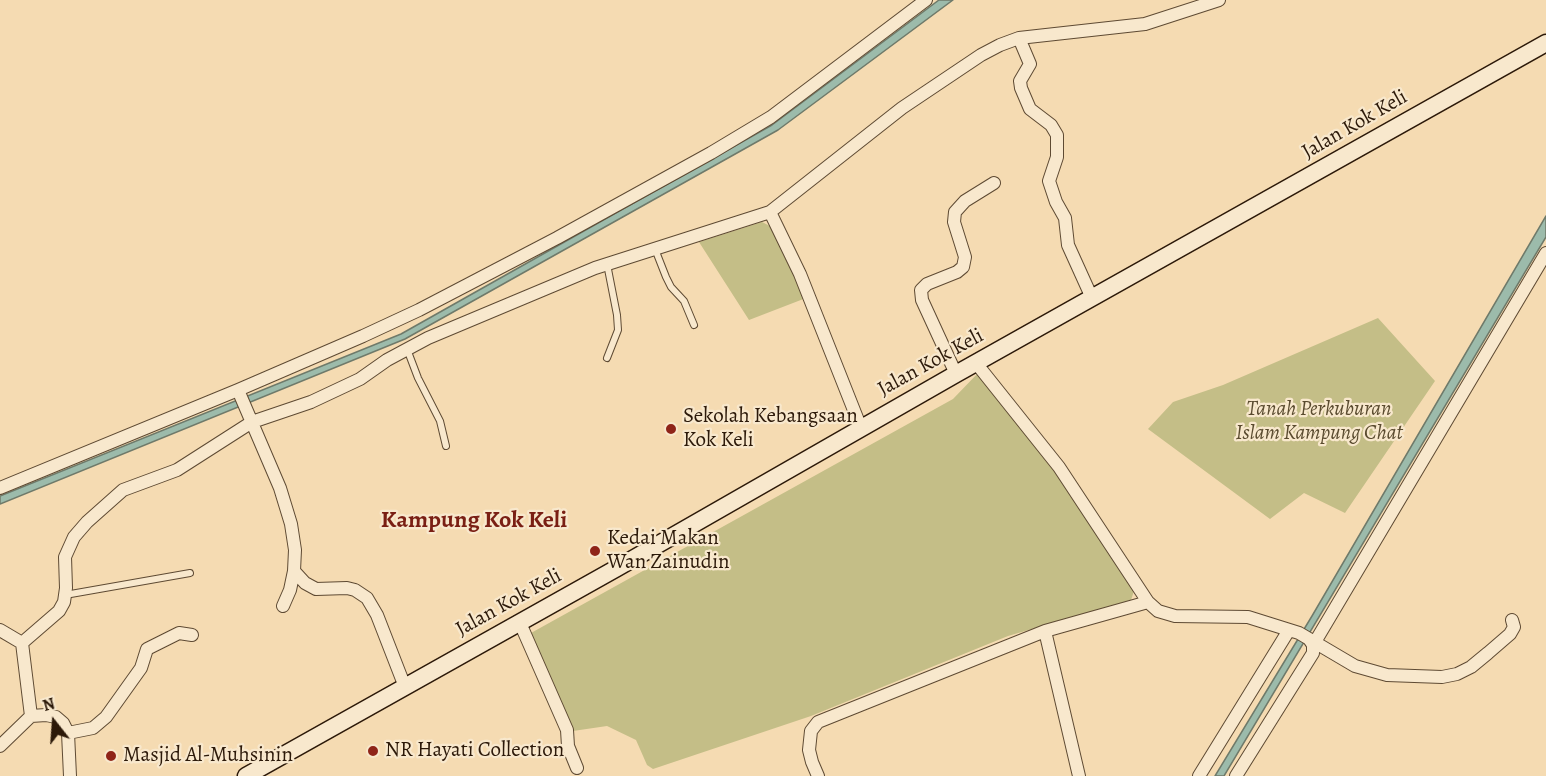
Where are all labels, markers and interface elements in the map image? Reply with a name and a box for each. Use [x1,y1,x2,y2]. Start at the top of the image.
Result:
street label: Jalan Kok Keli [1298,85,1412,165]
street label: Jalan Kok Keli [874,324,988,402]
park label: Tanah Perkuburan Islam Kampung Chat [1236,397,1402,447]
place label: Sekolah Kebangsaan Kok Keli [683,404,858,454]
marker: Sekolah Kebangsaan Kok Keli [664,422,678,436]
district label: Kampung Kok Keli [381,507,567,535]
place label: Kedai Makan Wan Zainudin [607,526,730,576]
marker: Kedai Makan Wan Zainudin [588,544,602,558]
street label: Jalan Kok Keli [452,564,566,642]
north arrow [24,692,84,752]
text: N [40,693,58,717]
place label: NR Hayati Collection [385,738,564,764]
place label: Masjid Al-Muhsinin [123,743,293,769]
marker: NR Hayati Collection [366,744,380,758]
marker: Masjid Al-Muhsinin [104,749,118,763]

